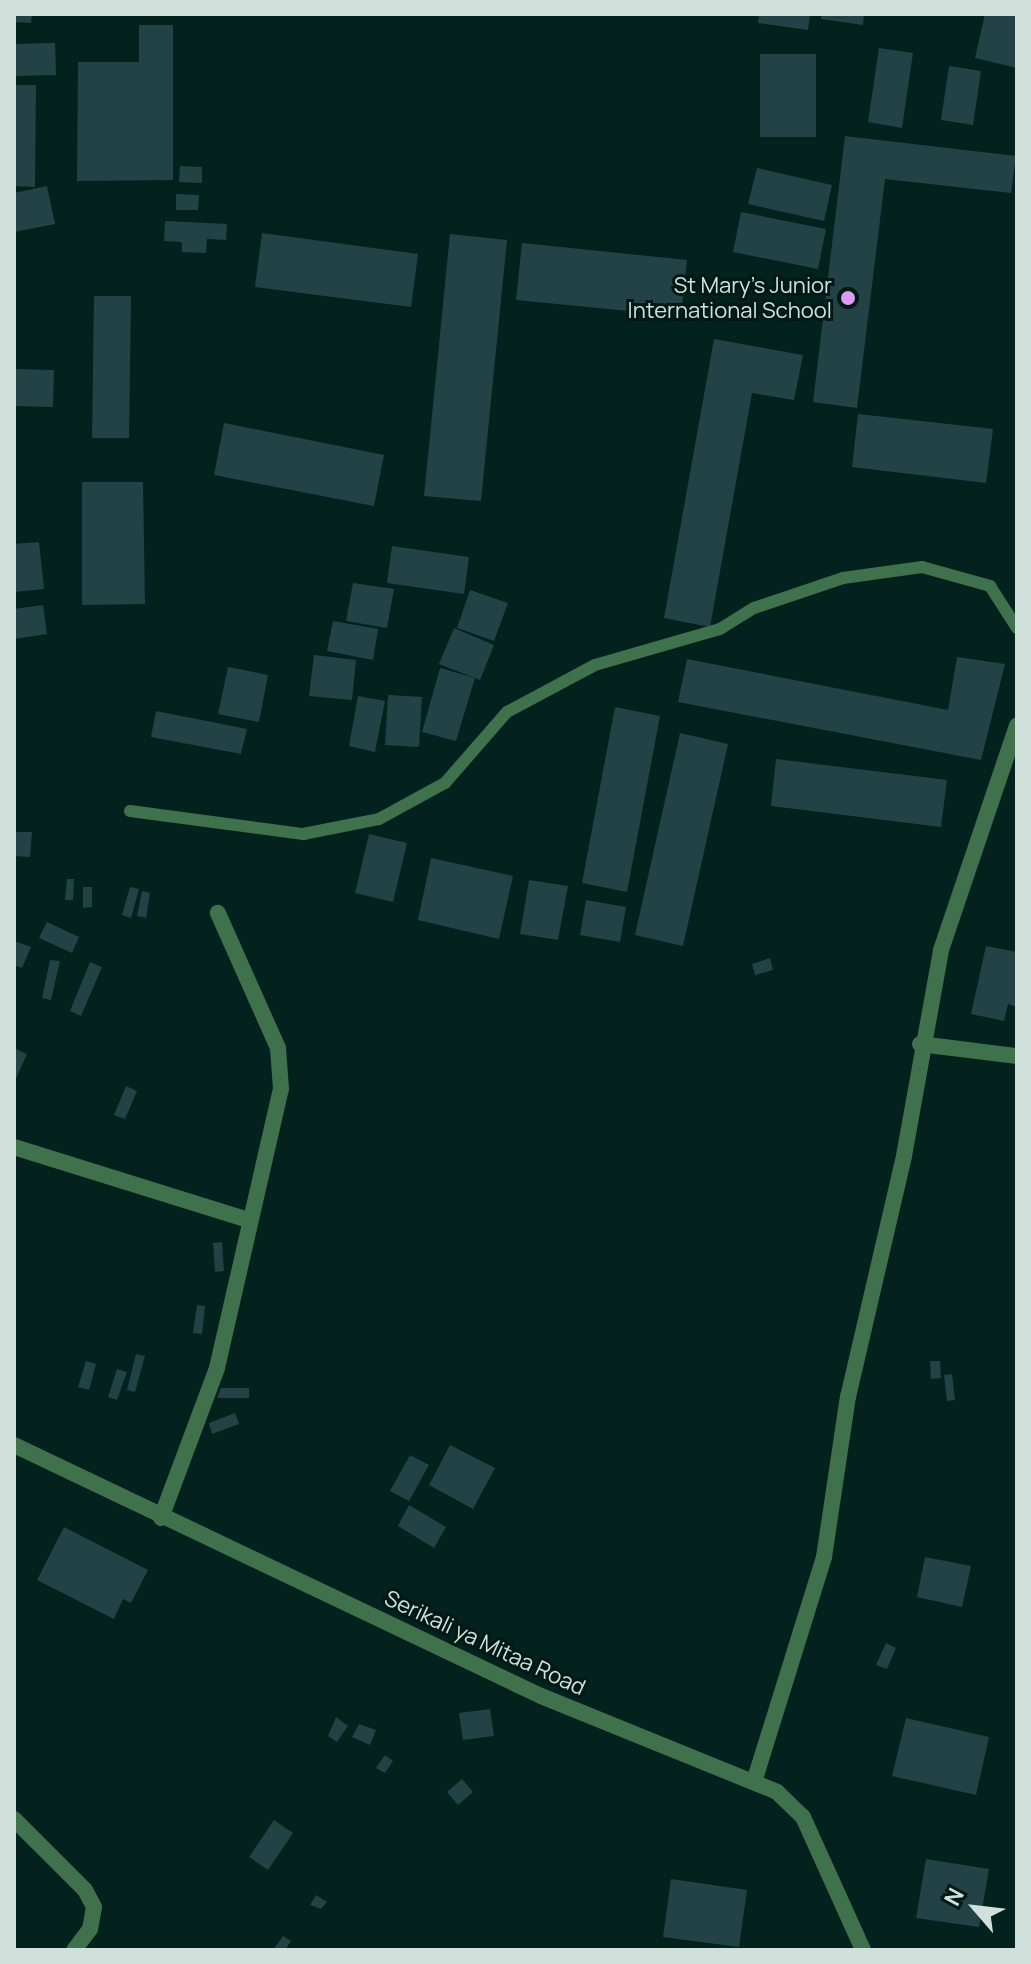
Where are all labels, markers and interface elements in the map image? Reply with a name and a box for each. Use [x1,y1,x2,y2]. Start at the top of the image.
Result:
place label: St Mary's Junior International School [628,272,832,324]
marker: St Mary's Junior International School [839,289,857,307]
street label: Serikali ya Mitaa Road [380,1585,590,1701]
north arrow [935,1868,1015,1948]
text: N [937,1883,971,1911]

